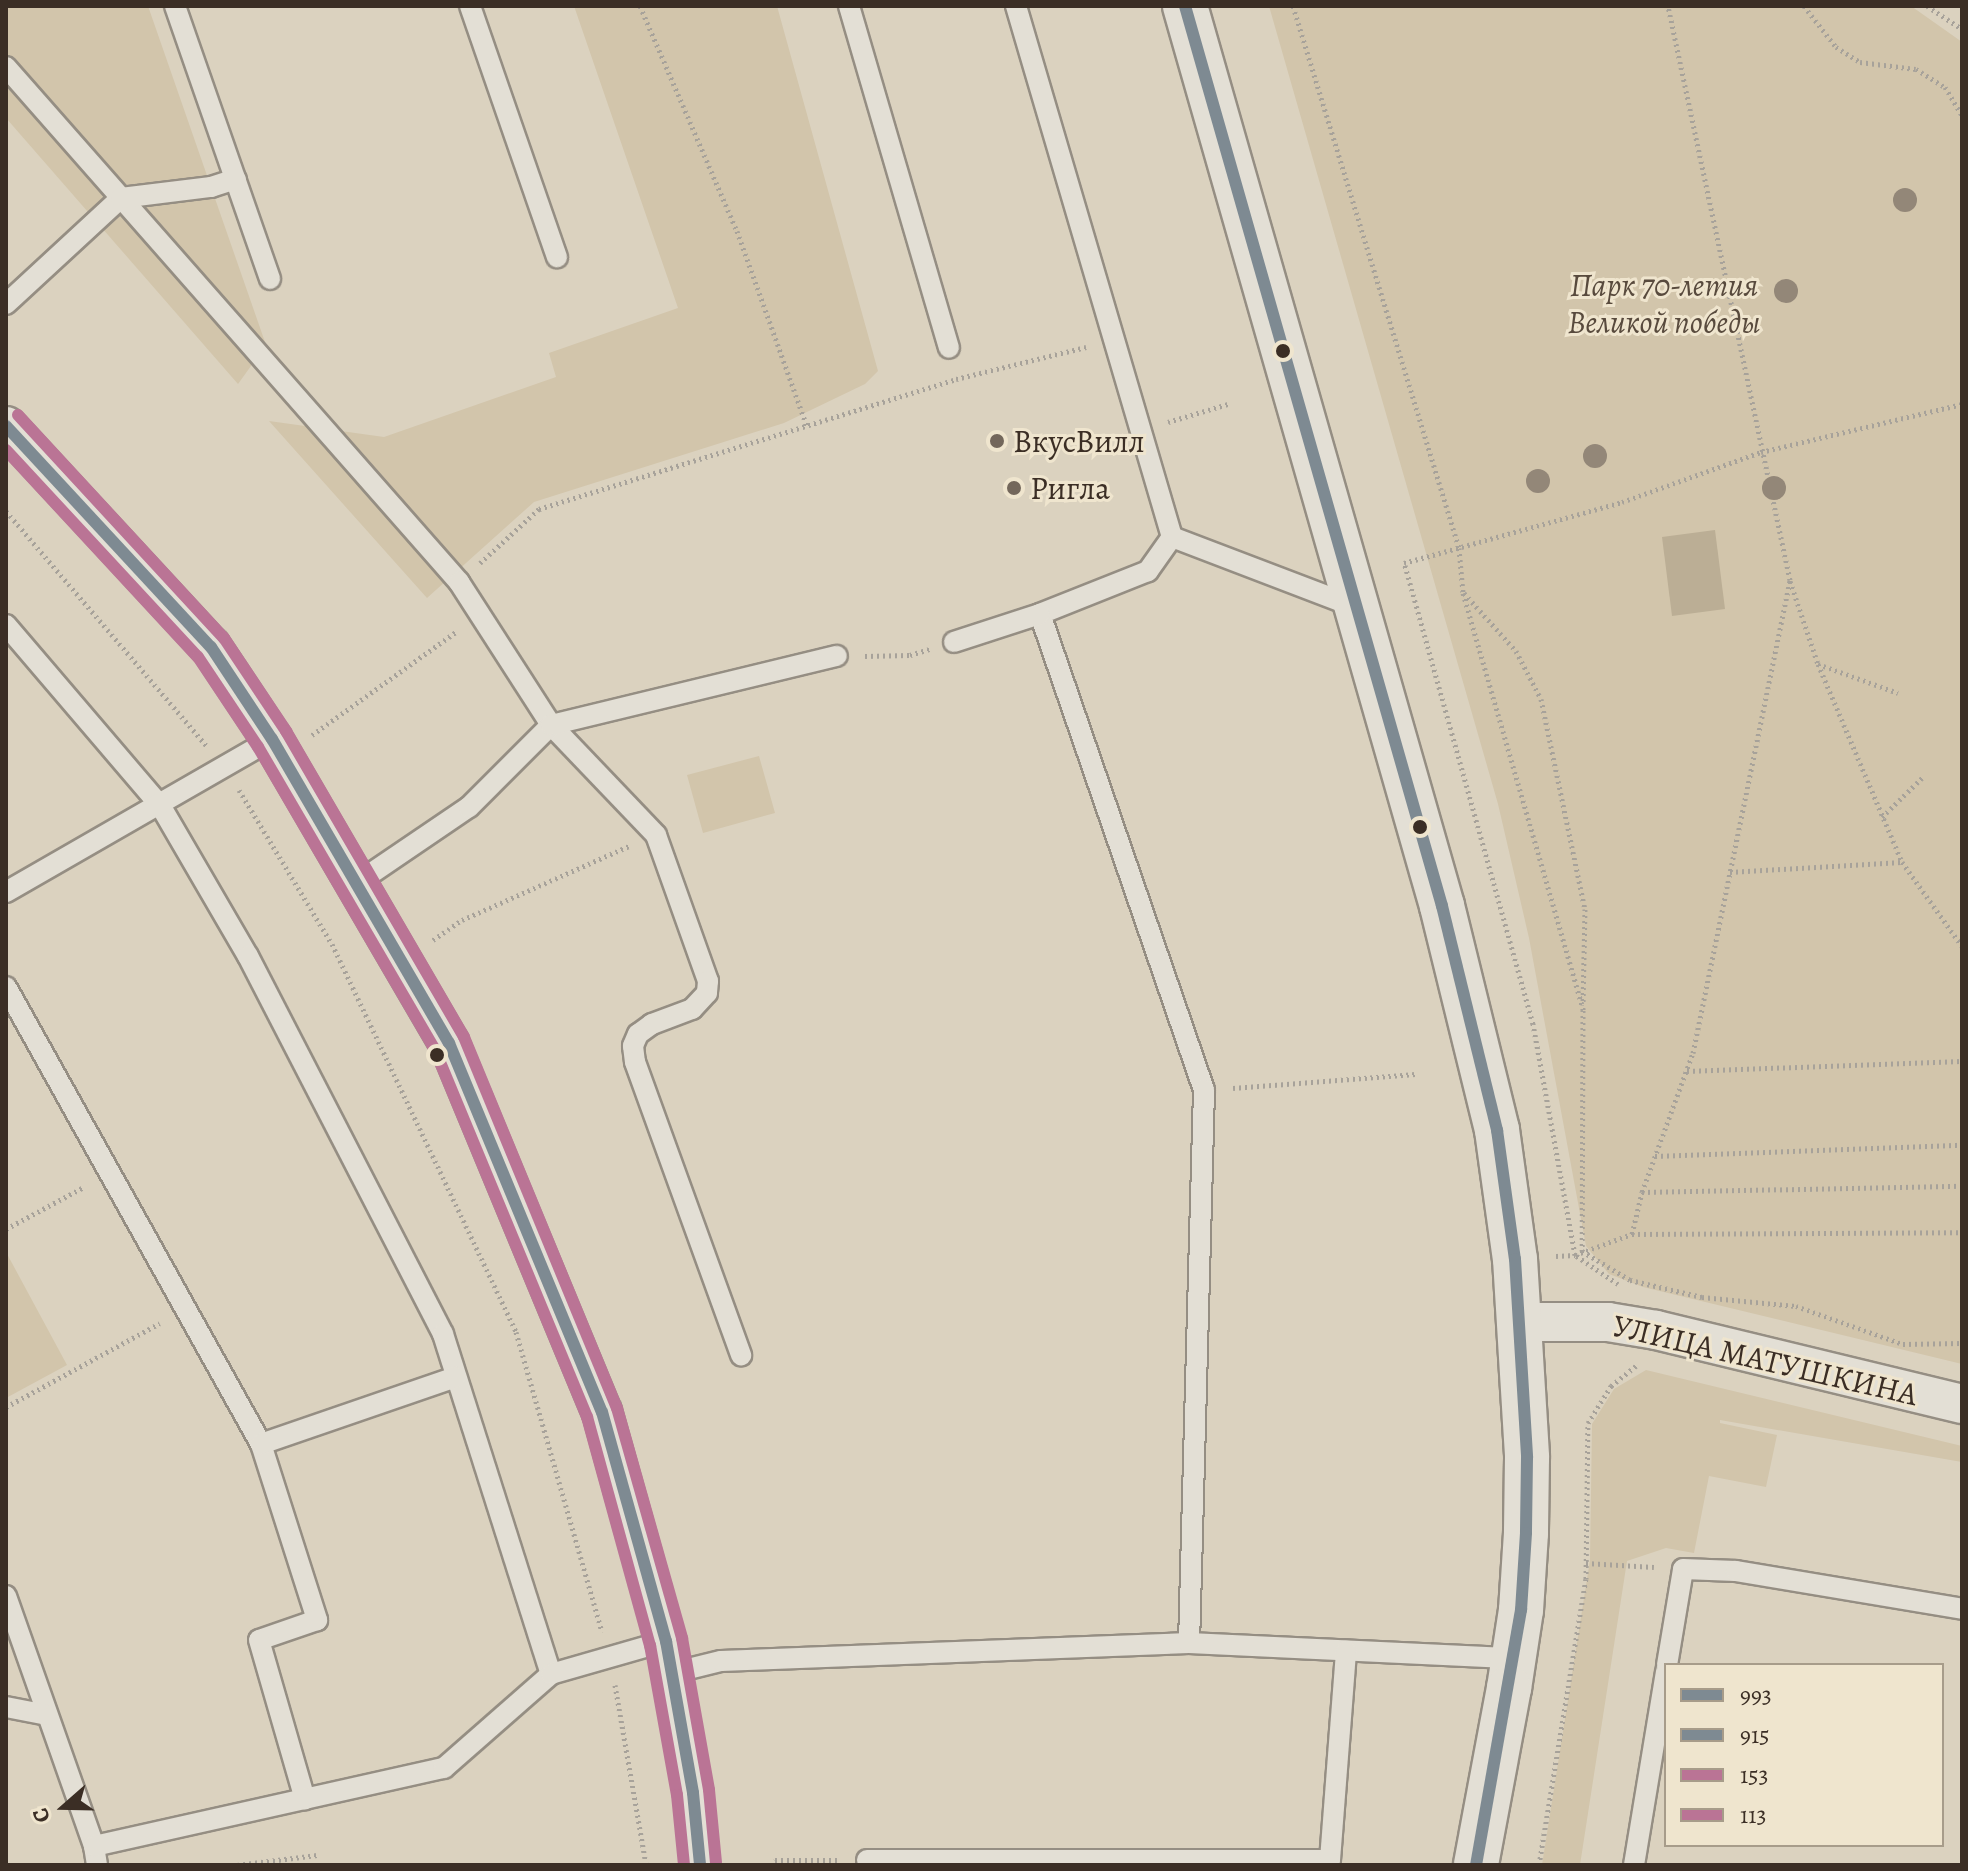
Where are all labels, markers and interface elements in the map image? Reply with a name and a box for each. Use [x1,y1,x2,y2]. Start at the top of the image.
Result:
park label: Парк 70-летия Великой победы [1568,267,1760,342]
unlabelled marker [1275,343,1291,359]
place label: ВкусВилл [1013,422,1145,460]
marker: ВкусВилл [988,432,1006,450]
place label: Ригла [1030,469,1110,507]
marker: Ригла [1005,479,1023,497]
unlabelled marker [1412,819,1428,835]
unlabelled marker [429,1047,445,1063]
street label: УЛИЦА МАТУШКИНА [1609,1306,1921,1414]
legend [1664,1663,1944,1847]
text: 993 [1740,1679,1772,1711]
text: 915 [1740,1719,1769,1751]
text: 153 [1740,1759,1769,1791]
north arrow [24,1767,104,1847]
text: 113 [1740,1799,1766,1831]
text: С [25,1804,58,1827]

